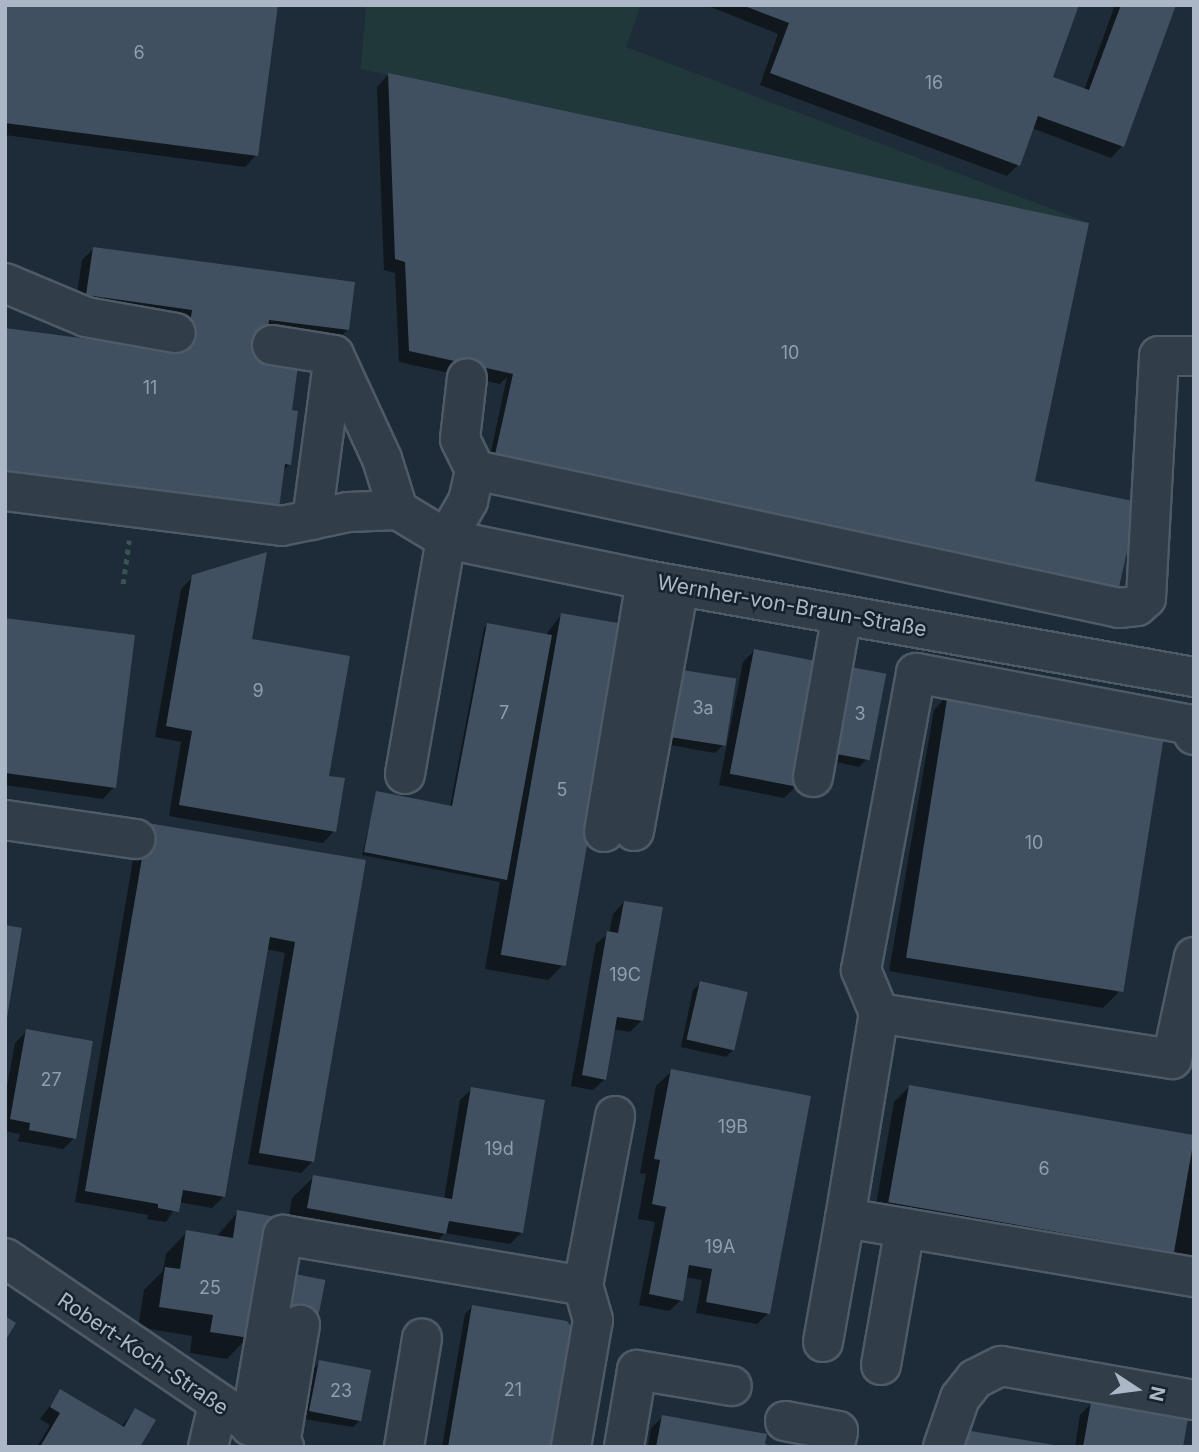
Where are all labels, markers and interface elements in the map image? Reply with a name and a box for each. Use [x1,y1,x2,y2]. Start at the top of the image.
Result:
house number: 6 [133,42,145,64]
house number: 16 [925,72,943,94]
house number: 10 [781,342,799,364]
house number: 11 [143,377,157,399]
street label: Wernher-von-Braun-Straße [655,570,929,642]
house number: 9 [252,680,264,702]
house number: 3a [692,697,714,719]
house number: 7 [499,702,509,724]
house number: 3 [854,703,866,725]
house number: 5 [557,779,567,801]
house number: 10 [1025,832,1043,854]
house number: 19C [609,964,641,986]
house number: 27 [40,1069,62,1091]
house number: 19B [718,1116,748,1138]
house number: 19d [484,1138,514,1160]
house number: 6 [1038,1158,1050,1180]
house number: 19A [705,1236,735,1258]
house number: 25 [199,1277,221,1299]
street label: Robert-Koch-Straße [53,1288,233,1420]
north arrow [1101,1354,1171,1424]
house number: 21 [504,1379,522,1401]
house number: 23 [330,1380,352,1402]
text: N [1144,1384,1170,1403]

